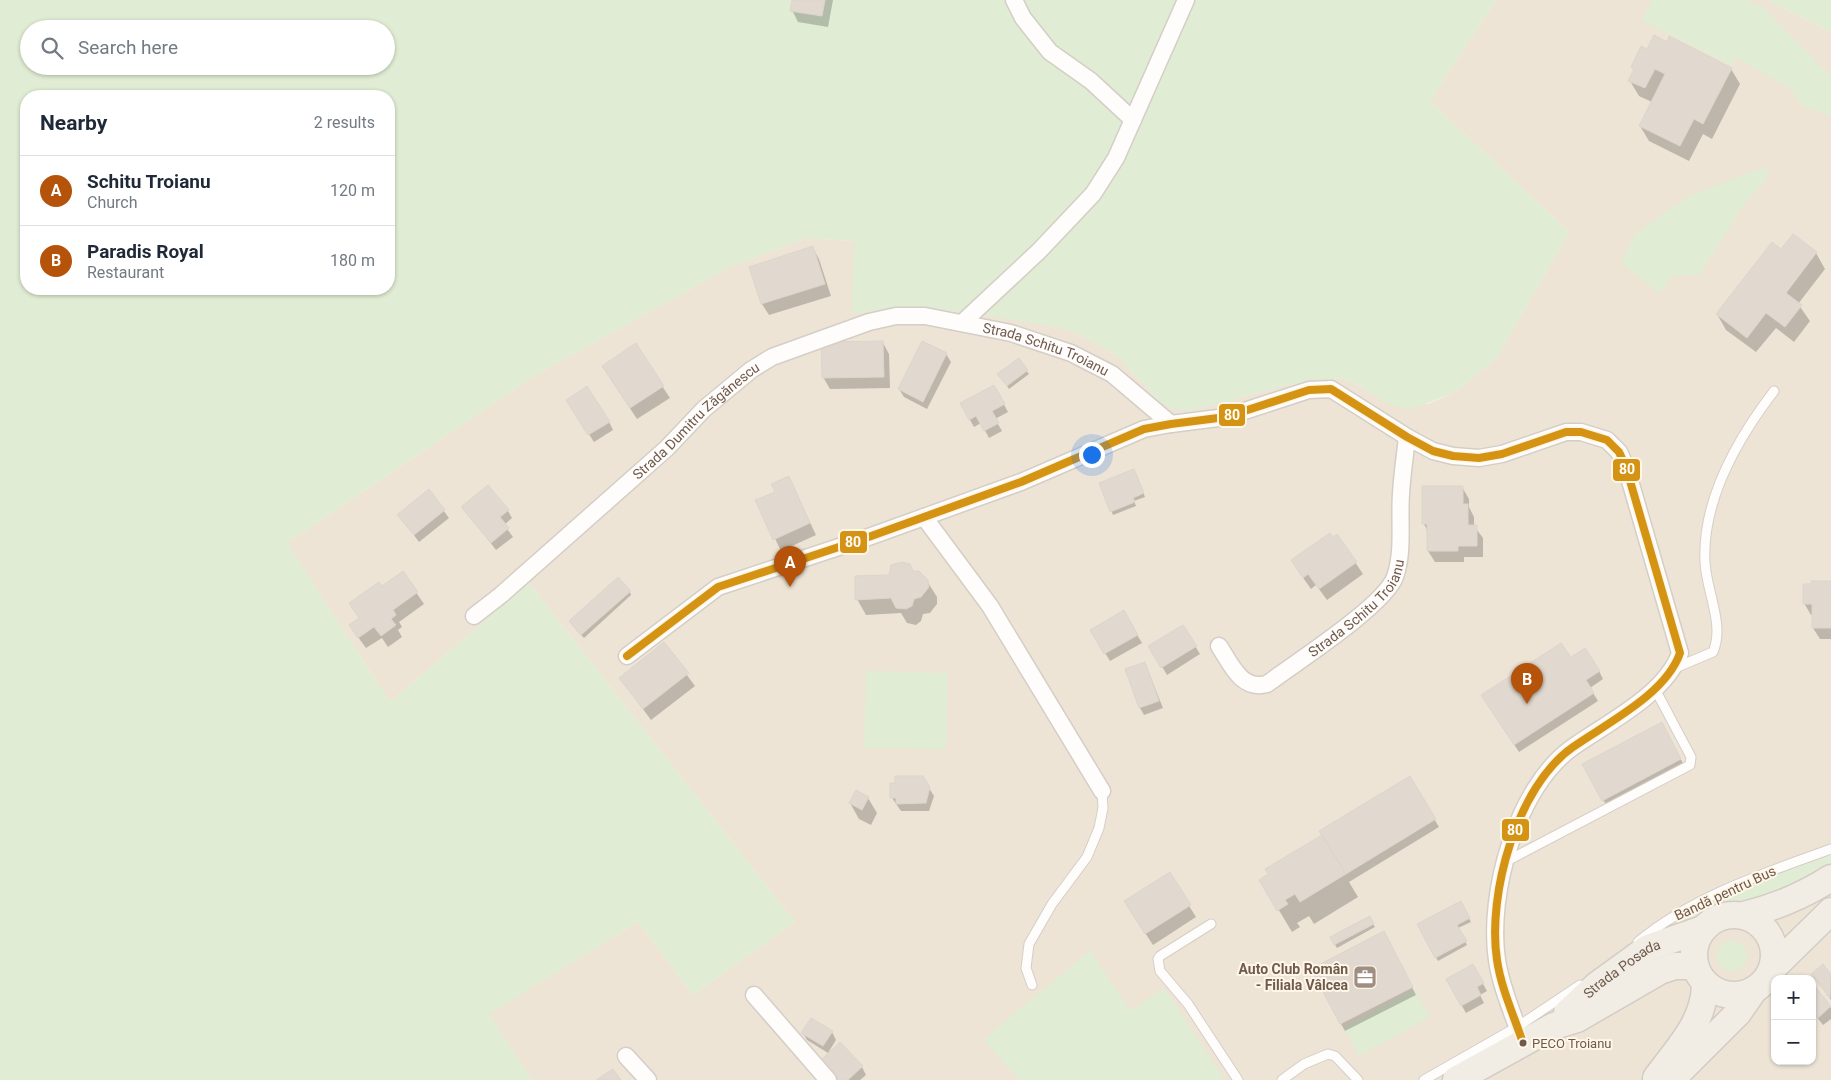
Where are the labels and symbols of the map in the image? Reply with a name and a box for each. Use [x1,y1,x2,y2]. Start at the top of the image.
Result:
street label: Strada Schitu Troianu [981,320,1112,379]
street label: Strada Dumitru Zăgănescu [629,359,762,483]
line badge: 80 [1218,403,1246,427]
text: 80 [1224,407,1240,423]
your location [1079,442,1105,468]
line badge: 80 [1612,458,1641,482]
text: 80 [1619,461,1635,477]
line badge: 80 [839,530,868,554]
text: 80 [845,534,861,550]
pin: A [774,546,806,587]
street label: Strada Schitu Troianu [1305,558,1407,660]
pin: B [1511,663,1543,704]
line badge: 80 [1501,818,1530,842]
text: 80 [1507,822,1523,838]
street label: Bandă pentru Bus [1672,862,1778,924]
street label: Strada Posada [1580,936,1662,1002]
place label: Auto Club Român - Filiala Vâlcea [1238,961,1349,993]
office icon: Auto Club Român - Filiala Vâlcea [1352,964,1378,990]
place label: PECO Troianu [1532,1036,1612,1051]
marker: PECO Troianu [1518,1038,1528,1048]

